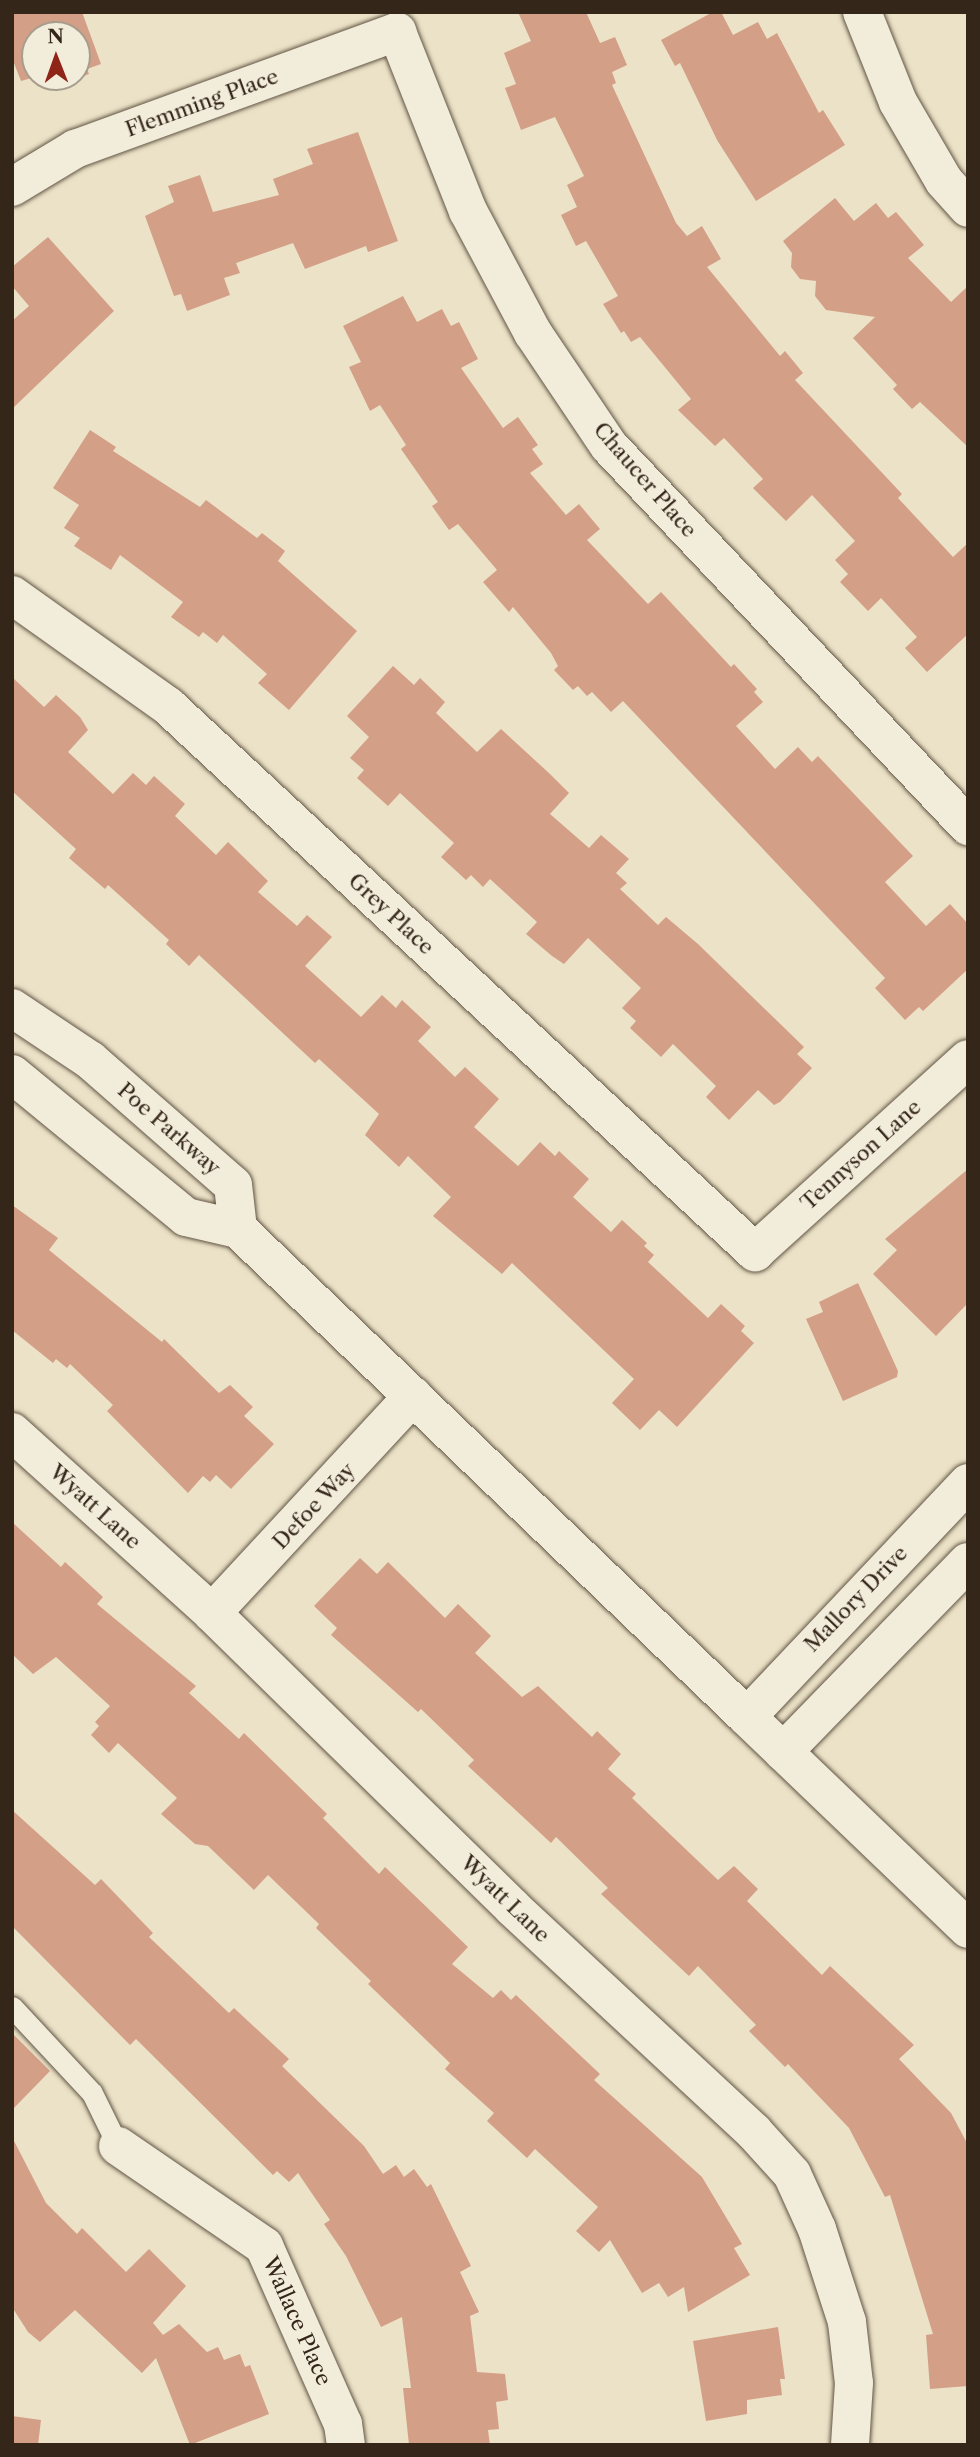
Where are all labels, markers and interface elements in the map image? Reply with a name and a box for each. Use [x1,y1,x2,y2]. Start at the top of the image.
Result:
north arrow [21,21,91,91]
text: N [47,25,64,48]
street label: Flemming Place [122,64,282,142]
street label: Chaucer Place [588,417,702,543]
street label: Grey Place [343,868,439,960]
street label: Poe Parkway [113,1078,225,1180]
street label: Tennyson Lane [796,1094,926,1216]
street label: Defoe Way [267,1457,361,1555]
street label: Wyatt Lane [44,1459,146,1555]
street label: Mallory Drive [799,1541,913,1657]
street label: Wyatt Lane [455,1850,555,1948]
street label: Wallace Place [257,2253,337,2389]

